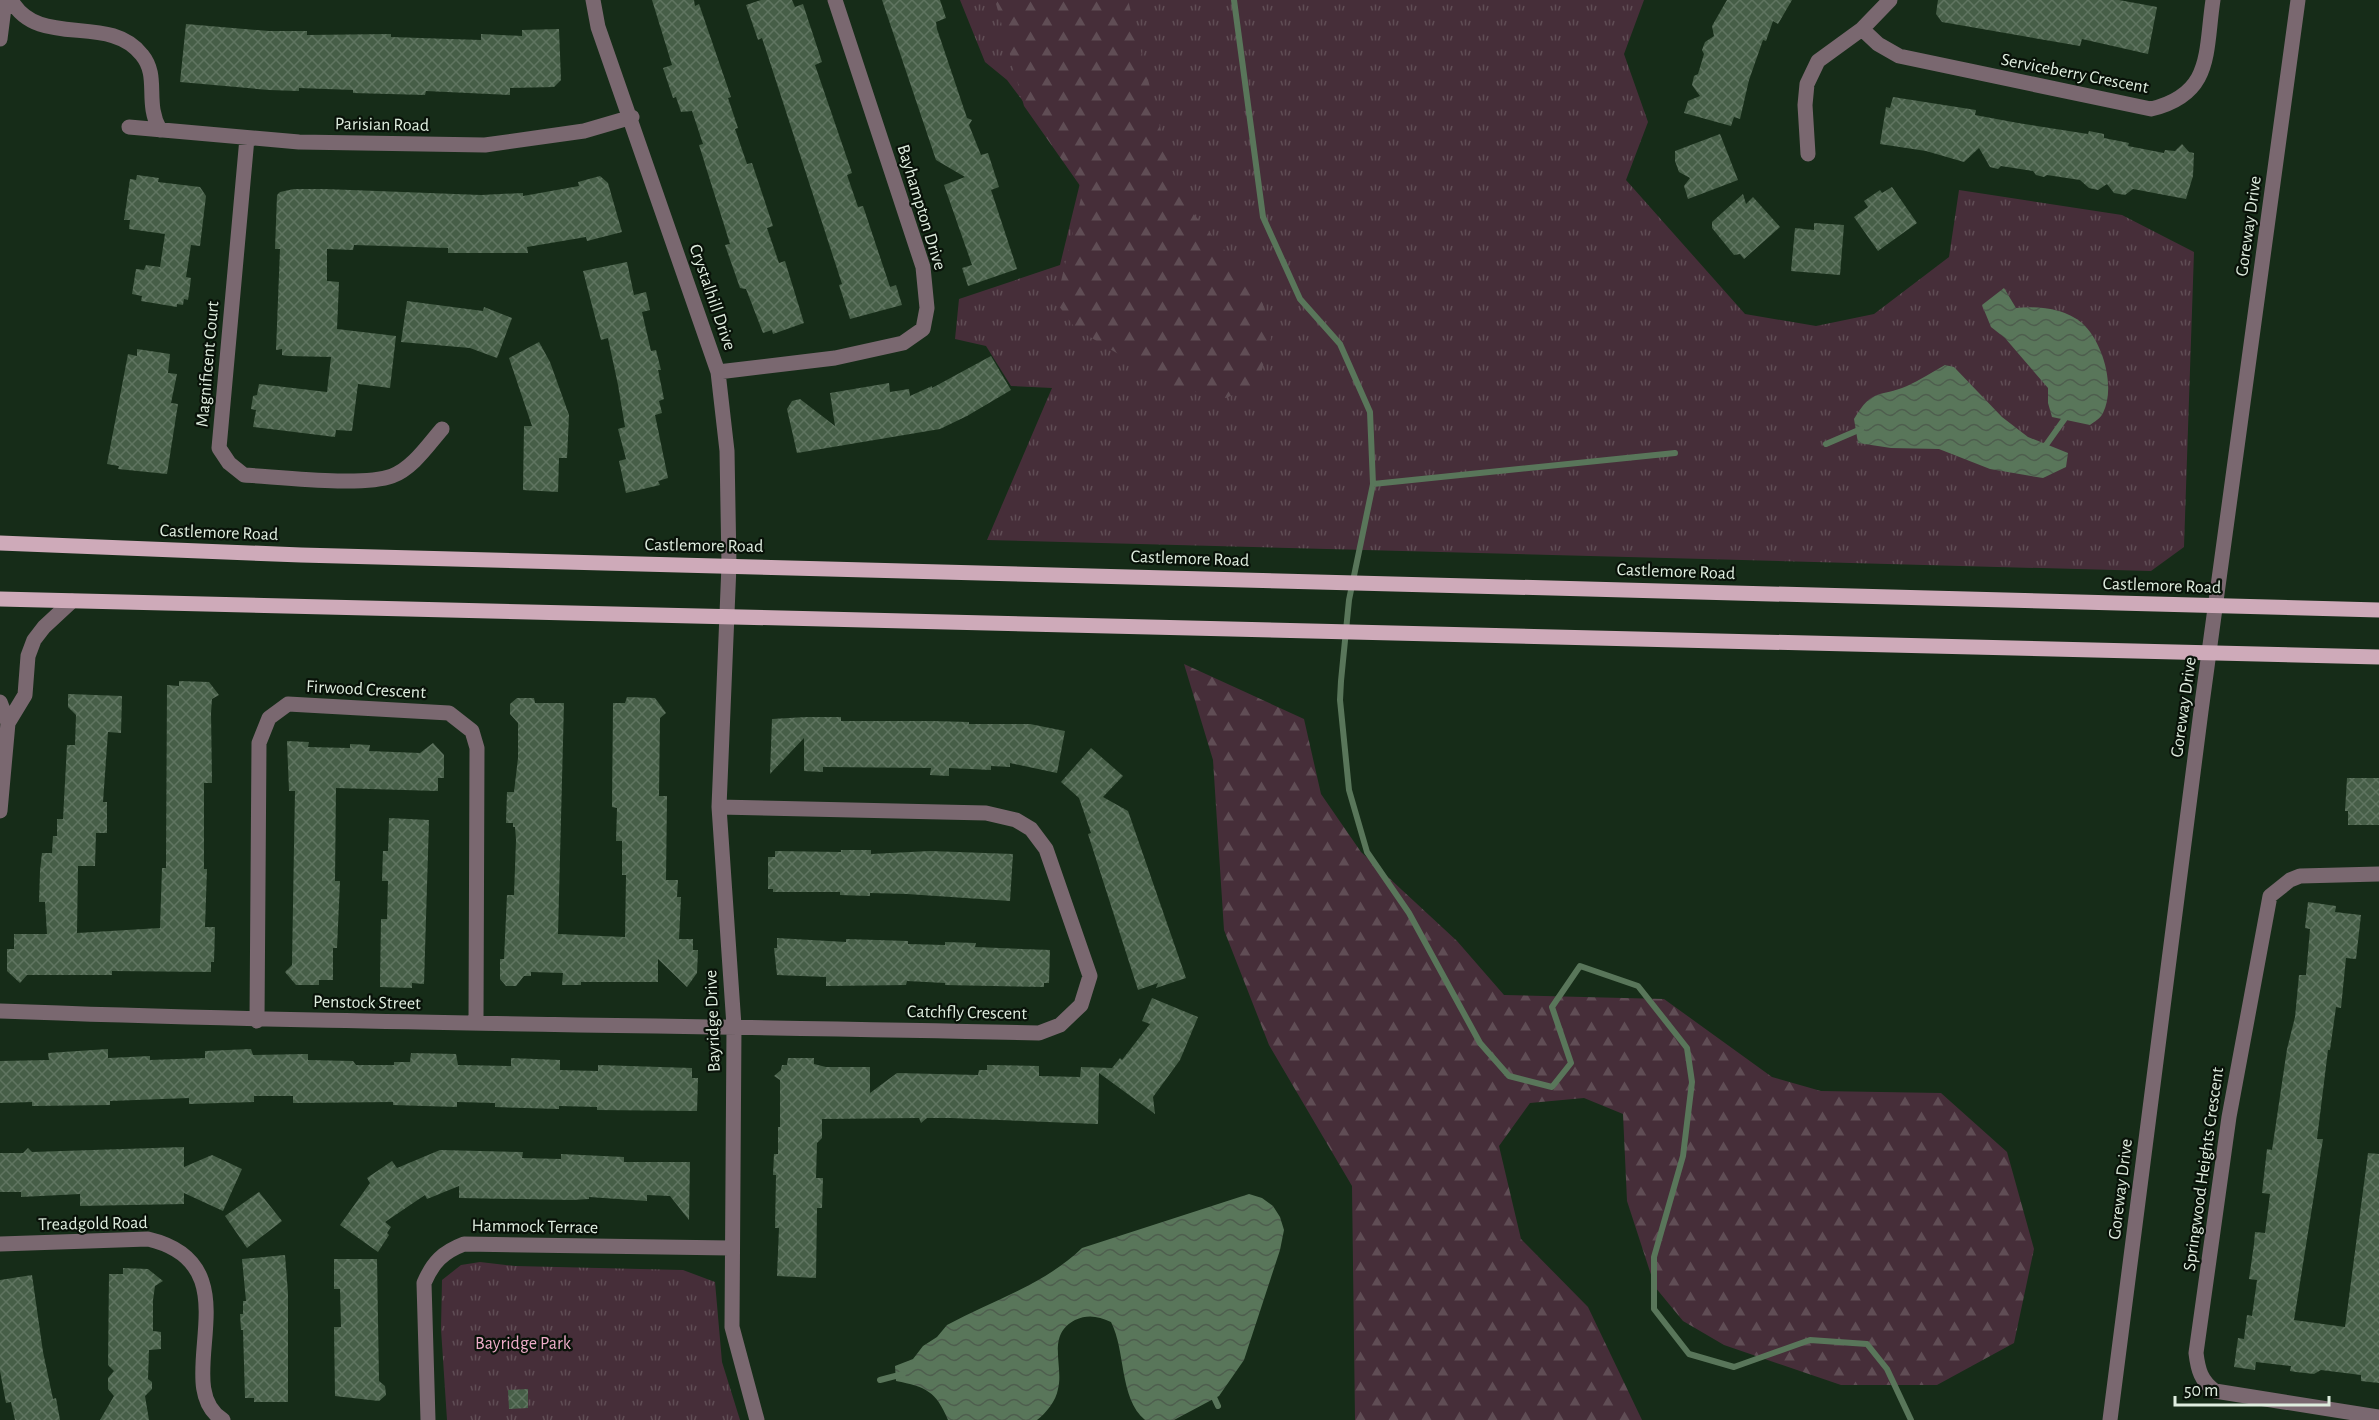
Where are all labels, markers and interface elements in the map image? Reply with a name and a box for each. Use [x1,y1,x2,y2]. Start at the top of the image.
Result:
street label: Serviceberry Crescent [2000,51,2150,97]
street label: Parisian Road [335,115,429,135]
street label: Bayhampton Drive [893,142,949,272]
street label: Goreway Drive [2233,175,2265,278]
street label: Crystalhill Drive [685,242,739,353]
street label: Magnificent Court [194,300,222,428]
street label: Castlemore Road [159,522,279,544]
street label: Castlemore Road [644,536,764,556]
street label: Castlemore Road [1130,548,1250,570]
street label: Castlemore Road [1616,561,1736,583]
street label: Castlemore Road [2102,575,2222,597]
street label: Goreway Drive [2168,656,2200,759]
street label: Firwood Crescent [306,678,427,702]
street label: Bayridge Drive [702,969,724,1072]
street label: Penstock Street [313,993,421,1013]
street label: Catchfly Crescent [907,1003,1027,1023]
street label: Springwood Heights Crescent [2181,1066,2227,1272]
street label: Goreway Drive [2106,1138,2136,1240]
street label: Treadgold Road [38,1214,148,1234]
street label: Hammock Terrace [472,1217,598,1237]
park label: Bayridge Park [475,1335,572,1353]
scale bar [2175,1369,2330,1407]
text: 50 m [2184,1382,2218,1400]

